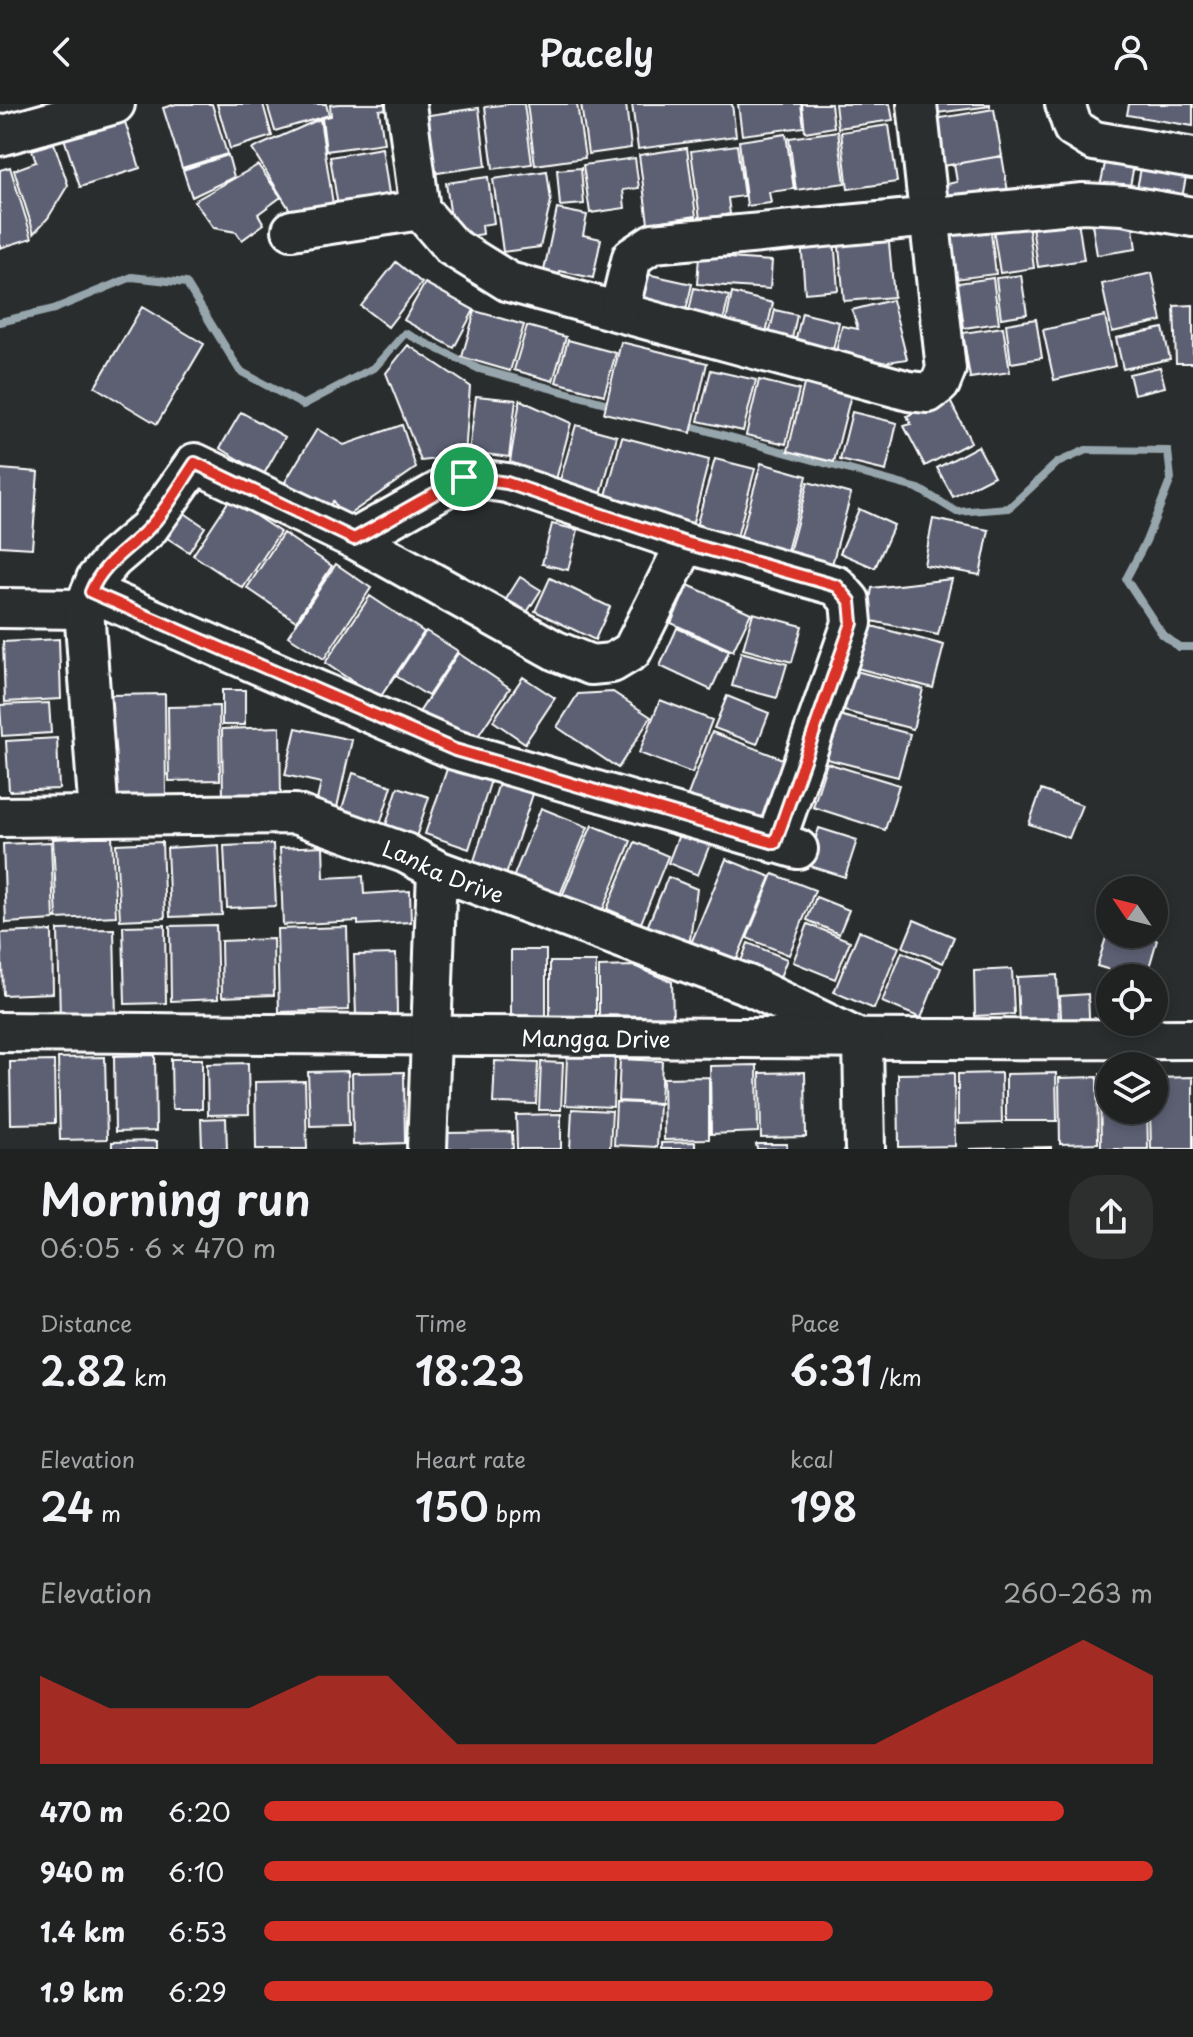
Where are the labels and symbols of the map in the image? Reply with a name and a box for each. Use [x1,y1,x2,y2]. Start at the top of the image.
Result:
pin [430,443,498,511]
street label: Lanka Drive [378,830,509,910]
north arrow [1096,876,1168,948]
street label: Mangga Drive [521,1020,671,1054]

